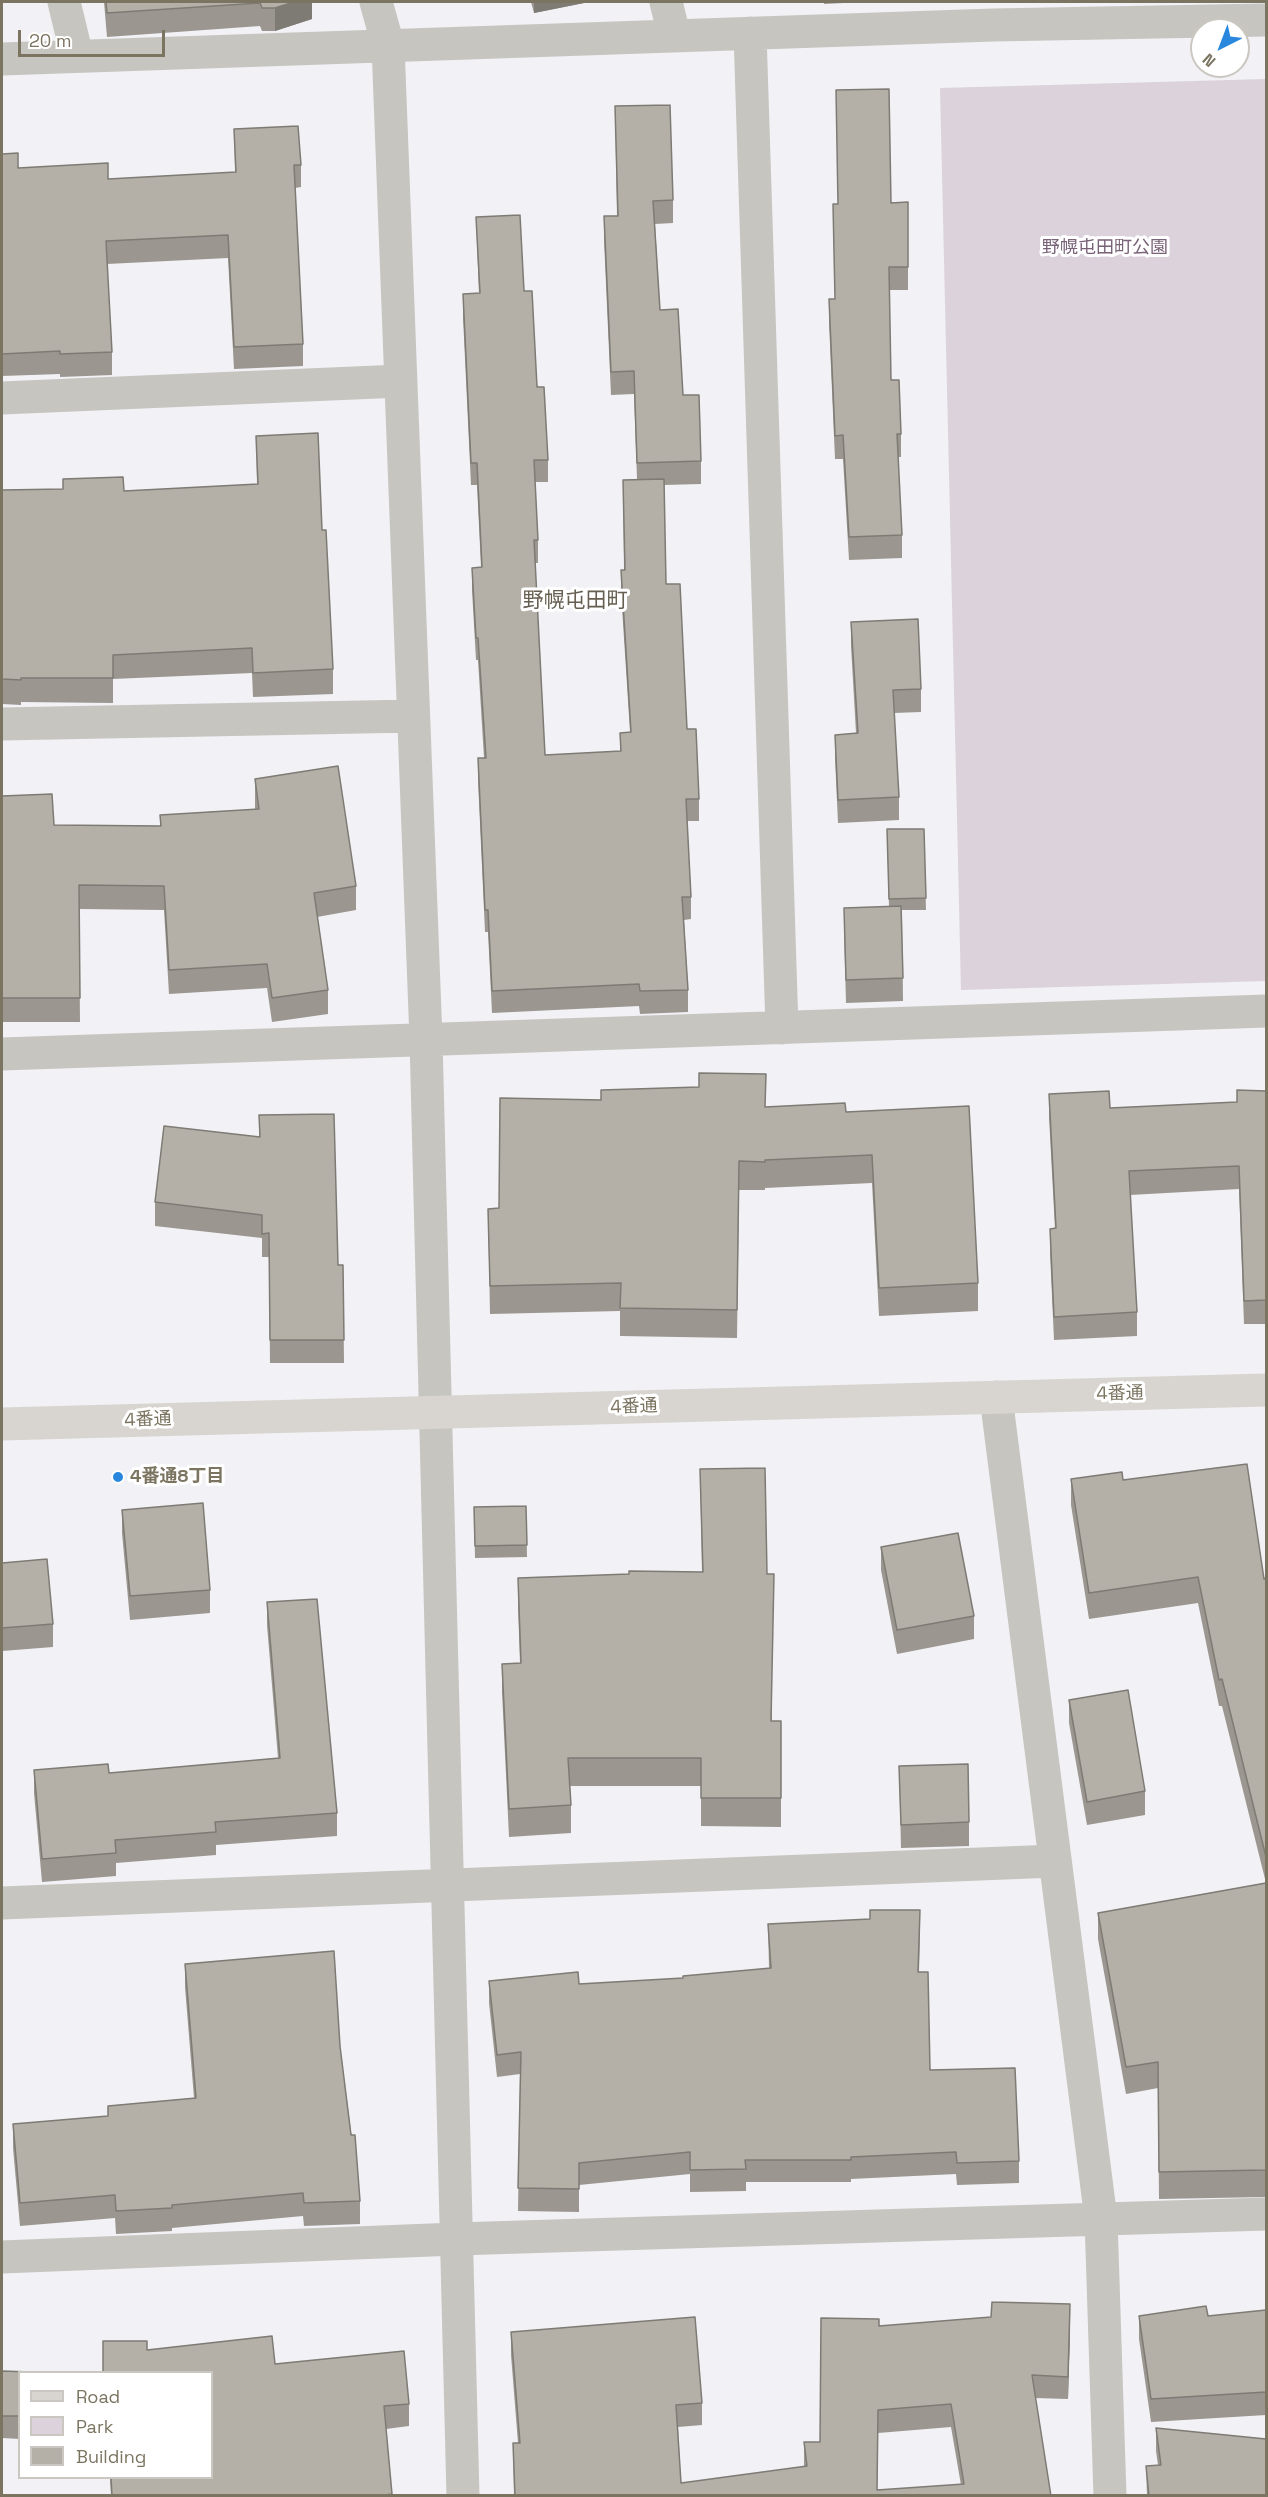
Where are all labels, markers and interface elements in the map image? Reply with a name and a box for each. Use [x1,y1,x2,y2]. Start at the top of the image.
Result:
scale bar [21,18,168,56]
north arrow [1190,18,1250,78]
text: 20 m [29,29,72,52]
text: N [1198,49,1220,72]
park label: 野幌屯田町公園 [1042,237,1168,259]
district label: 野幌屯田町 [523,588,627,614]
street label: 4番通 [1096,1383,1144,1405]
street label: 4番通 [610,1395,658,1419]
street label: 4番通 [124,1408,172,1432]
place label: 4番通8丁目 [130,1466,224,1488]
marker: 4番通8丁目 [111,1470,125,1484]
legend [18,2371,213,2479]
text: Road [76,2385,120,2408]
text: Park [76,2415,113,2438]
text: Building [76,2445,146,2468]

